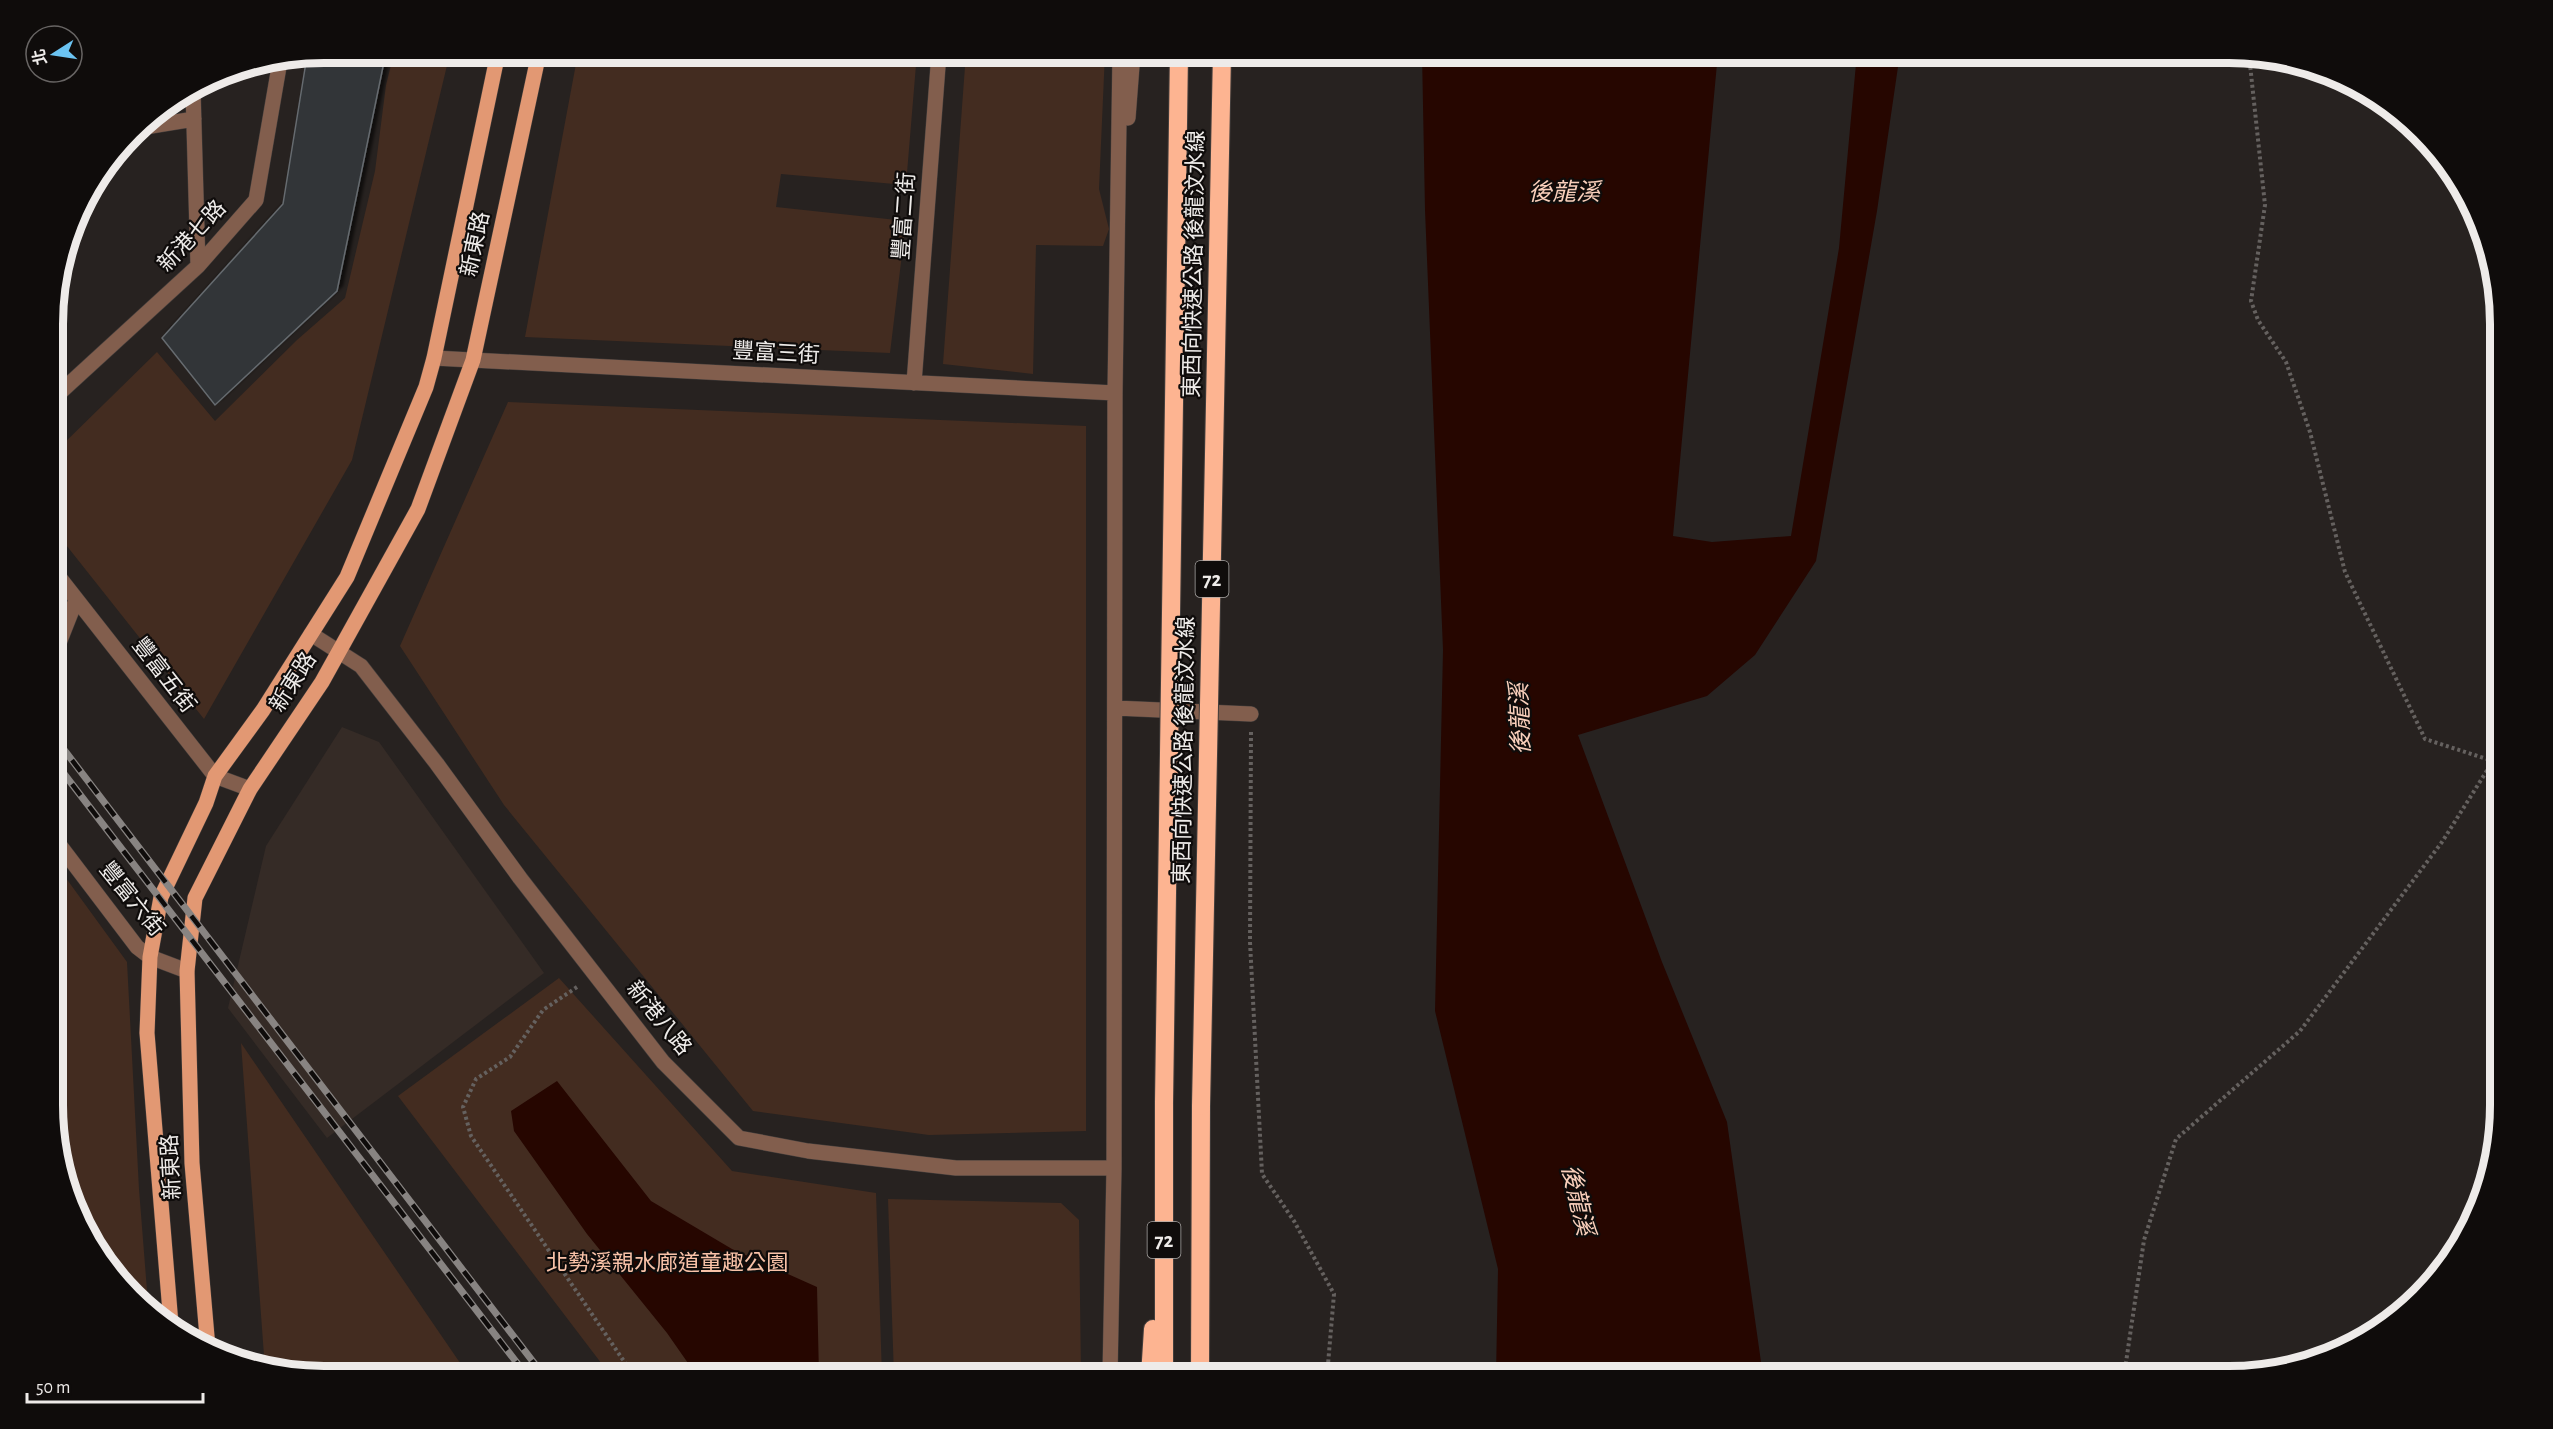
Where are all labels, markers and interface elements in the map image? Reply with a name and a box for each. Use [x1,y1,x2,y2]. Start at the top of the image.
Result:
north arrow [24,24,84,84]
text: 北 [30,47,50,67]
street label: 東西向快速公路 後龍汶水線 [1180,130,1207,398]
street label: 豐富二街 [889,171,918,261]
water label: 後龍溪 [1528,179,1603,205]
street label: 新港七路 [153,196,230,276]
street label: 新東路 [456,209,493,279]
street label: 豐富三街 [731,339,821,366]
road number: 72 [1196,561,1228,597]
street label: 東西向快速公路 後龍汶水線 [1170,616,1197,884]
street label: 豐富五街 [128,633,201,716]
street label: 新東路 [265,648,320,716]
water label: 後龍溪 [1506,680,1534,755]
street label: 豐富六街 [96,857,169,940]
street label: 新港八路 [623,976,696,1059]
street label: 新東路 [157,1133,184,1201]
water label: 後龍溪 [1557,1162,1599,1241]
road number: 72 [1148,1222,1180,1258]
park label: 北勢溪親水廊道童趣公園 [546,1251,788,1274]
scale bar [27,1366,202,1404]
text: 50 m [36,1379,70,1397]

